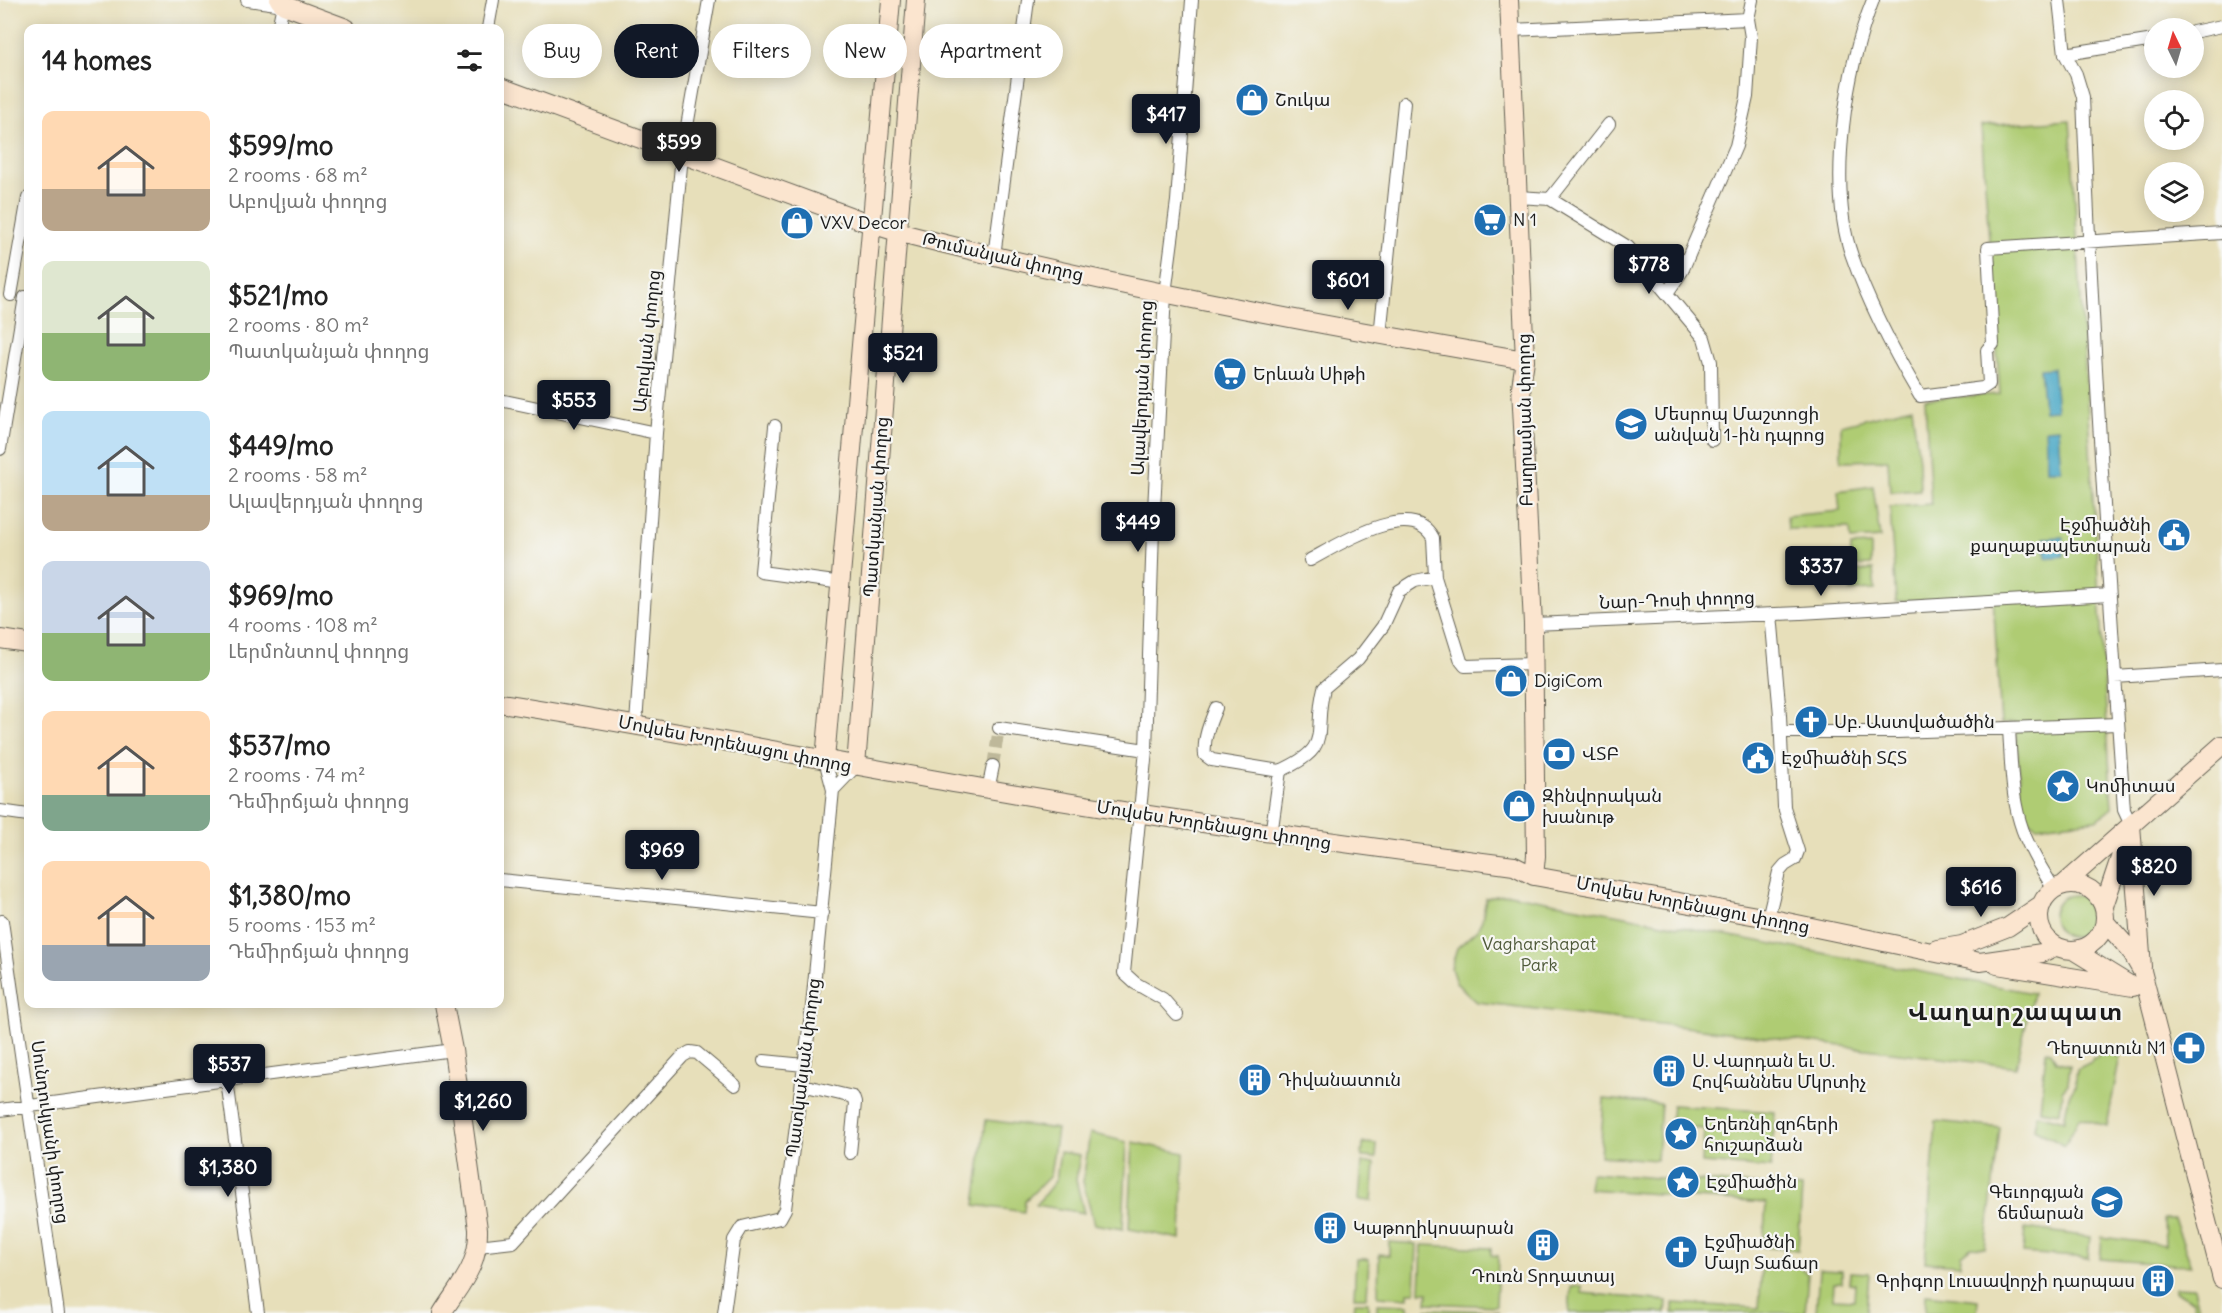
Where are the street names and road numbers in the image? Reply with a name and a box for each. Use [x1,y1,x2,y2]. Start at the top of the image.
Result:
street label: Թումանյան փողոց [920,227,1086,286]
street label: Աբովյան փողոց [628,268,665,414]
street label: Ալավերդյան փողոց [1125,300,1158,476]
street label: Բաղրամյան փողոց [1511,333,1538,507]
street label: Պատկանյան փողոց [858,416,893,598]
street label: Նար-Դոսի փողոց [1599,585,1755,614]
street label: Մովսես Խորենացու փողոց [616,710,854,777]
street label: Մովսես Խորենացու փողոց [1095,795,1333,854]
street label: Մովսես Խորենացու փողոց [1574,871,1812,938]
street label: Պատկանյան փողոց [780,976,825,1159]
street label: Սունդուկյանի փողոց [26,1039,75,1225]

